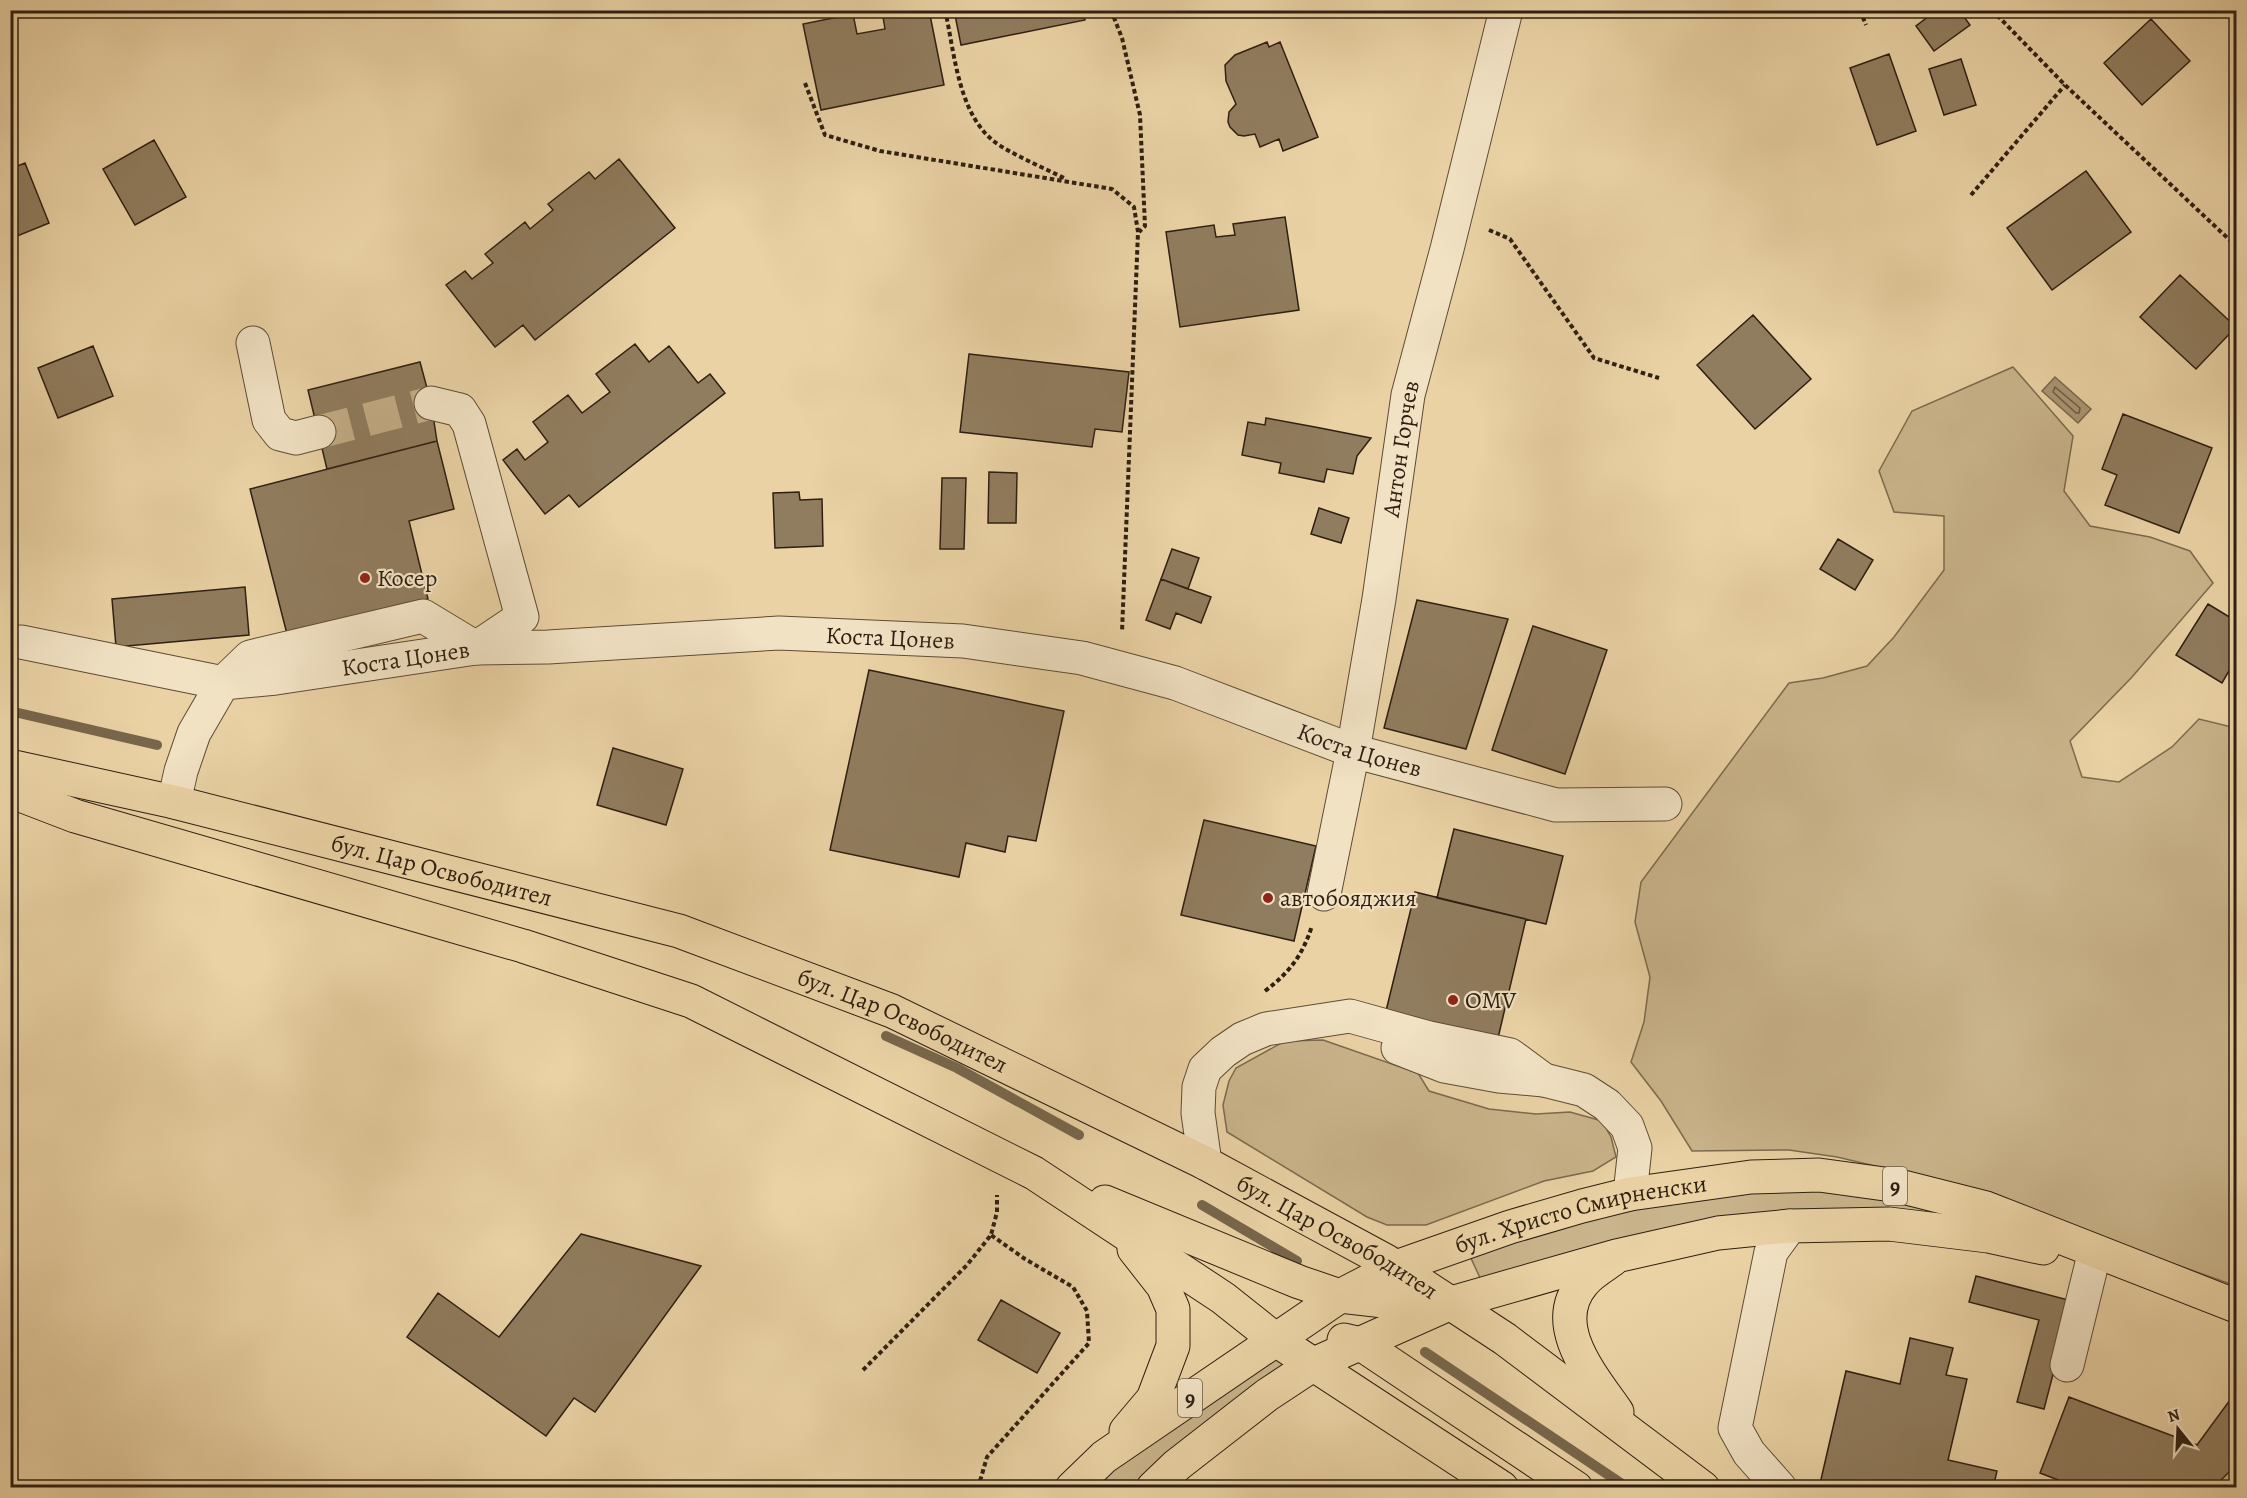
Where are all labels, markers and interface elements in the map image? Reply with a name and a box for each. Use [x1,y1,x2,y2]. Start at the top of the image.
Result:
street label: Антон Горчев [1375,377,1427,520]
place label: Косер [377,562,437,594]
marker: Косер [358,571,372,585]
street label: Коста Цонев [825,619,955,657]
street label: Коста Цонев [339,633,472,684]
street label: Коста Цонев [1293,715,1425,785]
street label: бул. Цар Освободител [328,827,555,914]
place label: автобояджия [1280,882,1417,914]
marker: автобояджия [1261,891,1275,905]
street label: бул. Цар Освободител [793,961,1013,1081]
place label: OMV [1465,984,1517,1016]
marker: OMV [1446,993,1460,1007]
street label: бул. Цар Освободител [1231,1167,1444,1307]
street label: бул. Христо Смирненски [1450,1167,1709,1261]
road number: 9 [1883,1167,1907,1205]
road number: 9 [1178,1379,1202,1417]
north arrow [2148,1399,2208,1459]
text: N [2165,1403,2183,1428]

